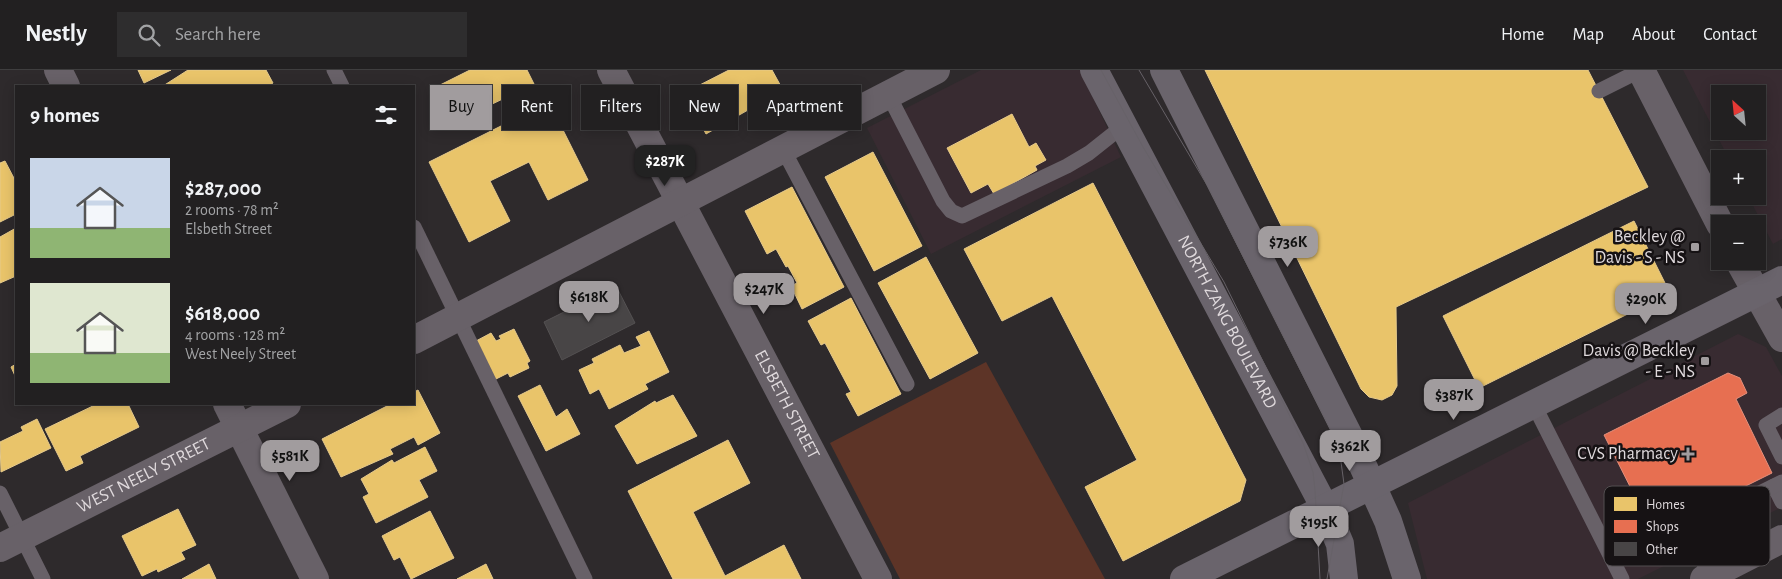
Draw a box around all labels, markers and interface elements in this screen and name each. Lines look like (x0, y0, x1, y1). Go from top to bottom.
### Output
search box (117, 12, 467, 57)
icon: search (135, 21, 163, 49)
text: Nestly (25, 22, 87, 46)
text: Search here (175, 25, 261, 44)
text: Home (1501, 26, 1544, 44)
text: Map (1572, 26, 1604, 44)
text: About (1632, 26, 1675, 44)
text: Contact (1703, 26, 1757, 44)
chip: Buy (430, 85, 492, 130)
chip: Rent (502, 85, 571, 130)
chip: Filters (581, 85, 660, 130)
chip: New (670, 85, 738, 130)
chip: Apartment (748, 85, 861, 130)
north arrow (1711, 85, 1766, 140)
map controls (1711, 85, 1766, 270)
icon: filters (372, 101, 400, 129)
text: 9 homes (30, 105, 100, 126)
pin: $287K (630, 144, 700, 187)
button: + (1711, 150, 1766, 205)
text: $287K (646, 153, 684, 169)
icon: home (70, 178, 130, 238)
text: $287,000 (185, 178, 261, 199)
text: 2 rooms · 78 m² (185, 202, 279, 218)
button: − (1711, 215, 1766, 270)
text: Elsbeth Street (185, 221, 272, 237)
pin: $736K (1253, 226, 1323, 268)
place label: Beckley @ Davis - S - NS (1594, 228, 1685, 267)
street label: NORTH ZANG BOULEVARD (1174, 233, 1280, 412)
text: $736K (1269, 234, 1307, 250)
marker: Beckley @ Davis - S - NS (1689, 241, 1701, 253)
pin: $247K (729, 272, 799, 315)
pin: $618K (554, 280, 624, 323)
text: $247K (744, 281, 784, 297)
pin: $290K (1611, 282, 1681, 325)
text: $618K (570, 289, 608, 305)
text: $290K (1626, 291, 1666, 307)
icon: home (70, 303, 130, 363)
text: $618,000 (185, 303, 260, 324)
text: 4 rooms · 128 m² (185, 327, 285, 343)
place label: Davis @ Beckley - E - NS (1583, 342, 1695, 381)
text: West Neely Street (185, 346, 296, 362)
street label: ELSBETH STREET (751, 347, 823, 462)
marker: Davis @ Beckley - E - NS (1699, 355, 1711, 367)
pin: $387K (1419, 378, 1489, 421)
text: $387K (1435, 387, 1473, 403)
pin: $362K (1315, 430, 1385, 472)
street label: WEST NEELY STREET (74, 435, 214, 517)
text: $362K (1331, 438, 1369, 454)
pin: $581K (255, 440, 325, 482)
place label: CVS Pharmacy (1577, 445, 1678, 463)
text: $581K (271, 448, 309, 464)
marker: CVS Pharmacy (1682, 448, 1694, 460)
legend (1604, 486, 1770, 566)
text: Homes (1646, 498, 1685, 512)
pin: $195K (1284, 506, 1354, 548)
text: $195K (1301, 514, 1337, 530)
text: Shops (1646, 520, 1679, 534)
text: Other (1646, 543, 1678, 557)

